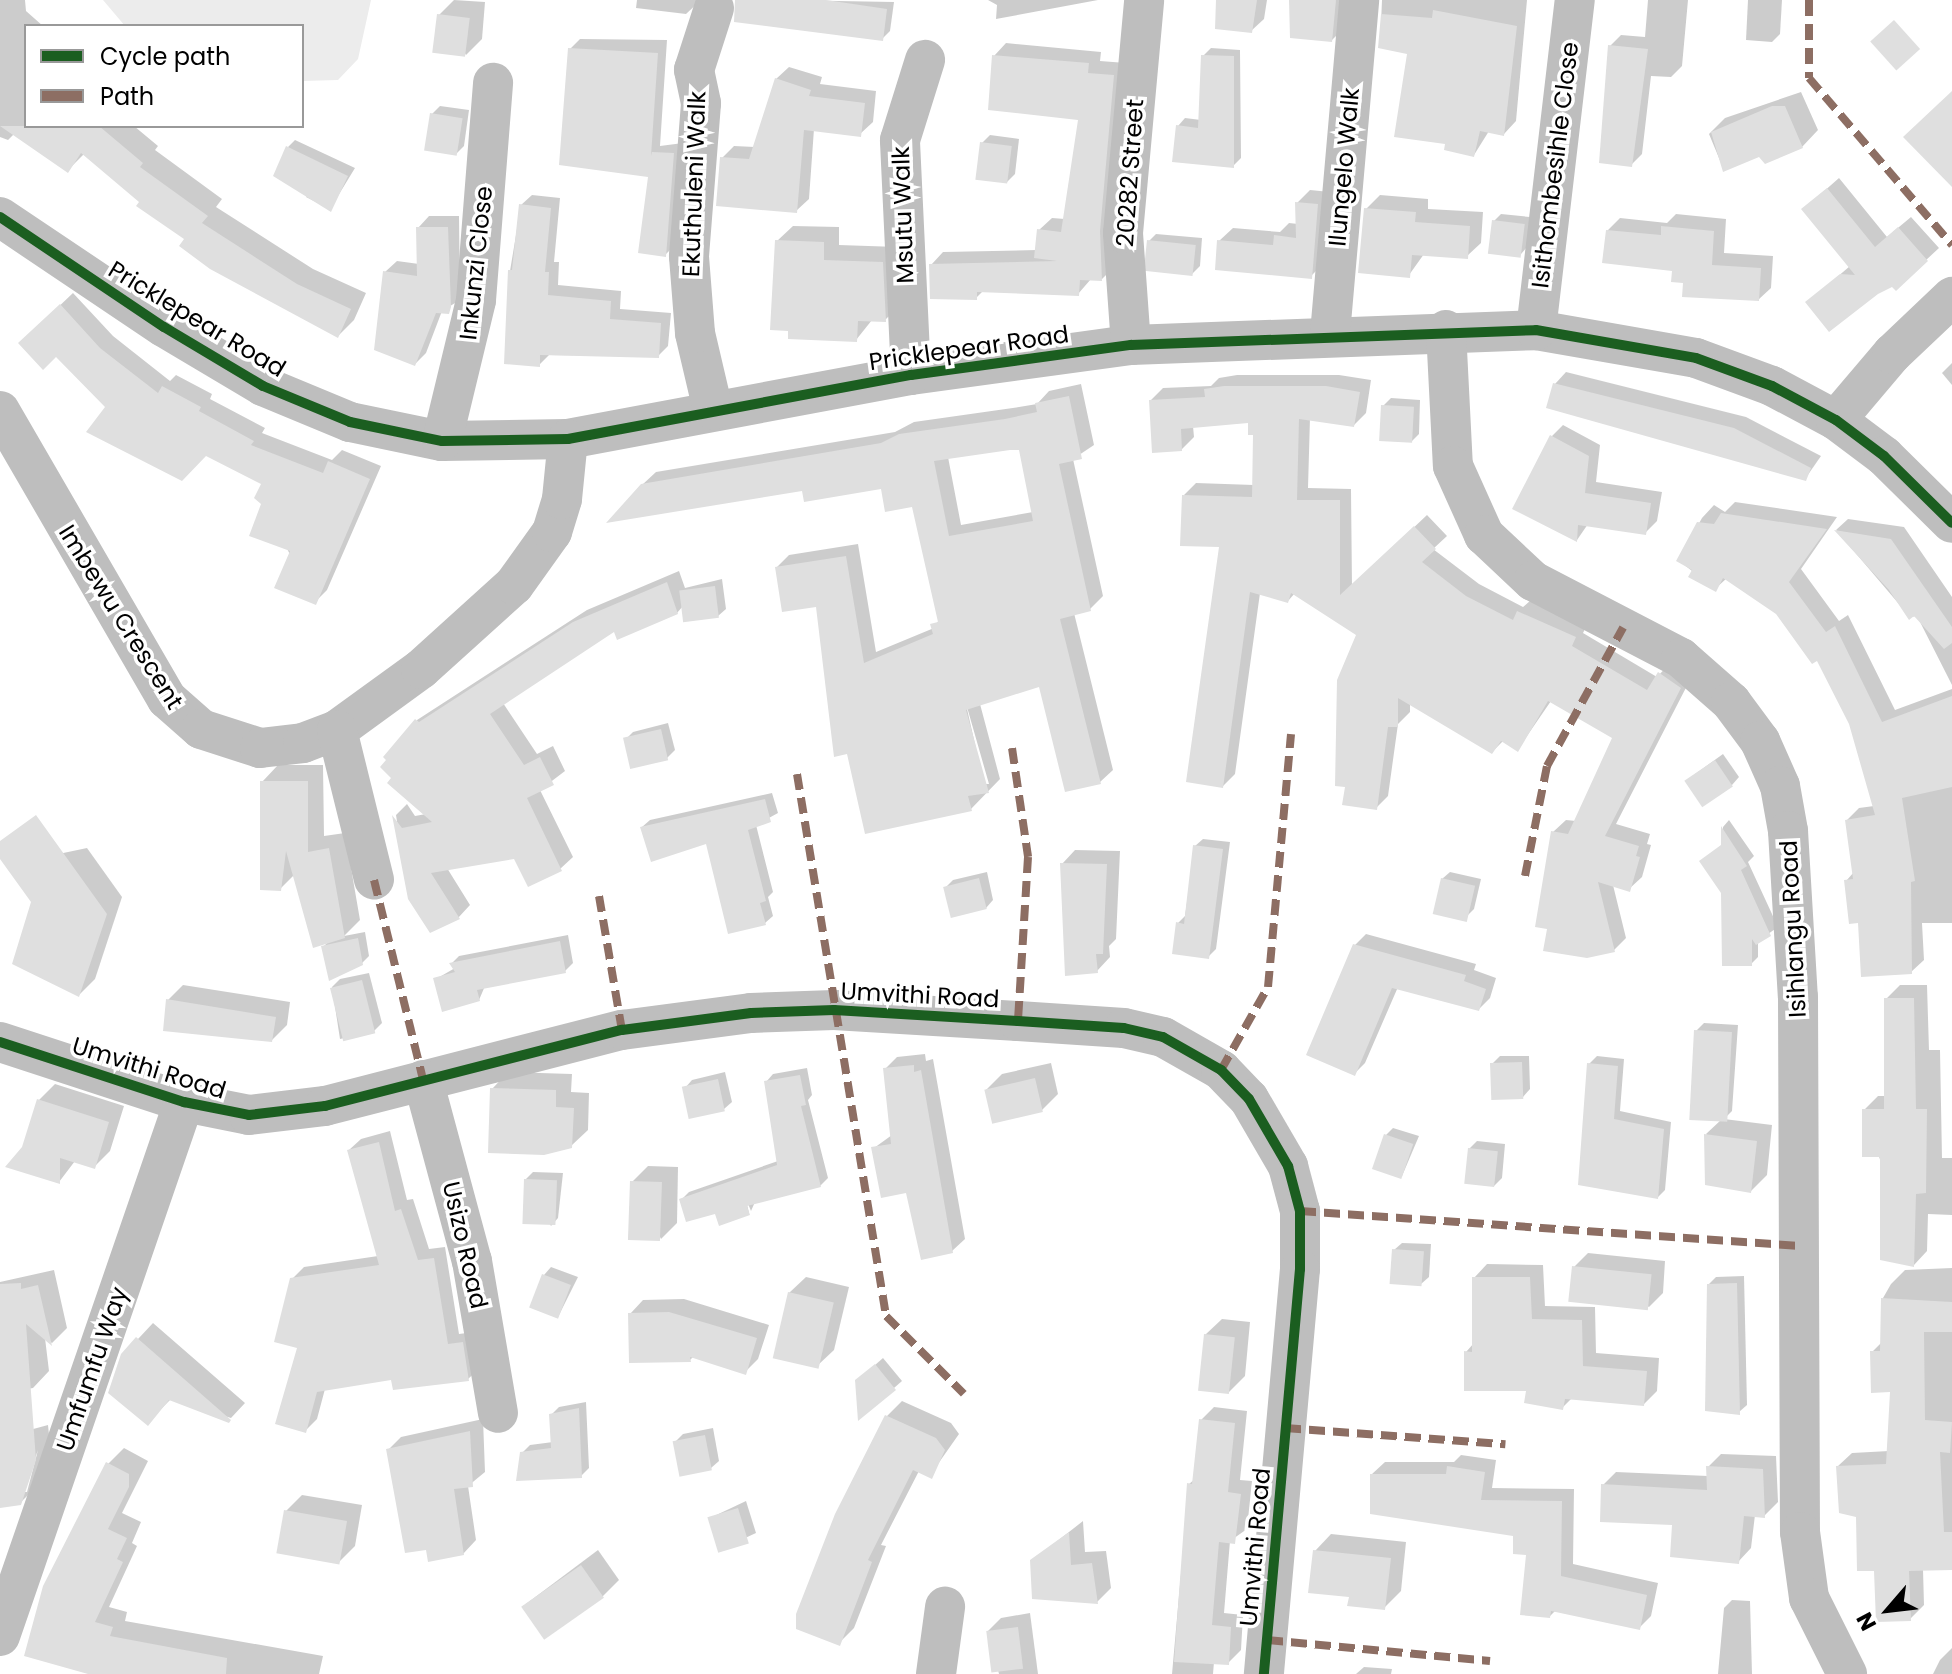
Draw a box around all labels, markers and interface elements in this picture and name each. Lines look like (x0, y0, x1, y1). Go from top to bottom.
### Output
legend (24, 24, 304, 128)
text: Cycle path (100, 40, 230, 73)
street label: Isithombesihle Close (1526, 40, 1584, 290)
text: Path (100, 80, 154, 113)
street label: Ilungelo Walk (1323, 86, 1365, 248)
street label: Ekuthuleni Walk (676, 91, 712, 277)
street label: 20282 Street (1110, 98, 1150, 248)
street label: Msutu Walk (886, 146, 920, 284)
street label: Inkunzi Close (454, 185, 498, 341)
street label: Pricklepear Road (103, 255, 291, 383)
street label: Pricklepear Road (867, 320, 1071, 376)
street label: Imbewu Crescent (53, 520, 189, 714)
street label: Isihlangu Road (1774, 840, 1812, 1018)
street label: Umvithi Road (840, 976, 1000, 1014)
street label: Umvithi Road (69, 1031, 229, 1105)
street label: Usizo Road (436, 1179, 494, 1311)
street label: Umfumfu Way (50, 1283, 134, 1455)
street label: Umvithi Road (1234, 1466, 1276, 1628)
north arrow (1848, 1570, 1928, 1650)
text: N (1849, 1607, 1884, 1636)

